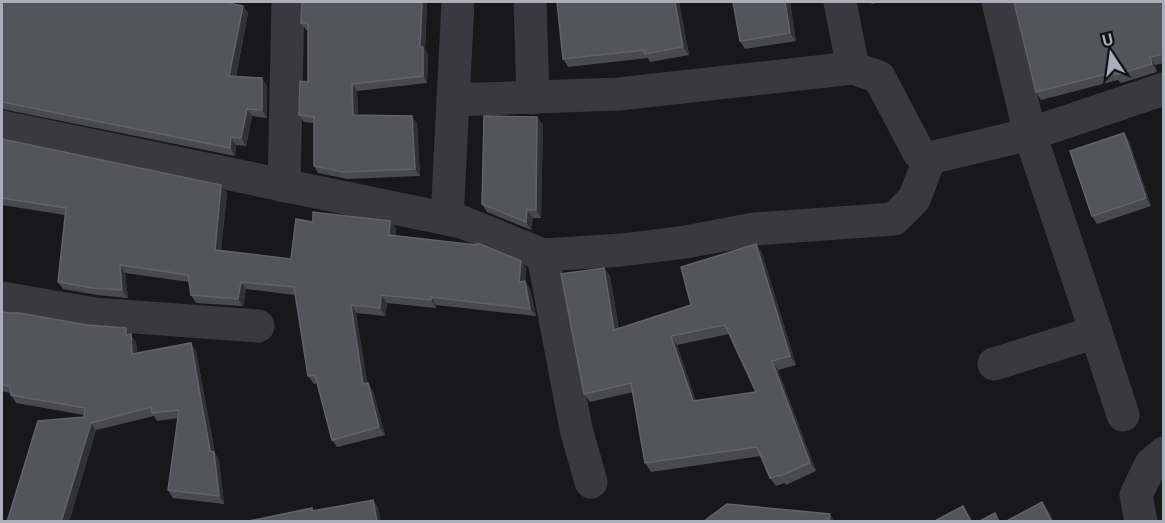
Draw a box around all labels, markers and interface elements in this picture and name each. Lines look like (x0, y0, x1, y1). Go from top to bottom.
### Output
north arrow (1081, 24, 1141, 84)
text: U (1100, 29, 1115, 50)

